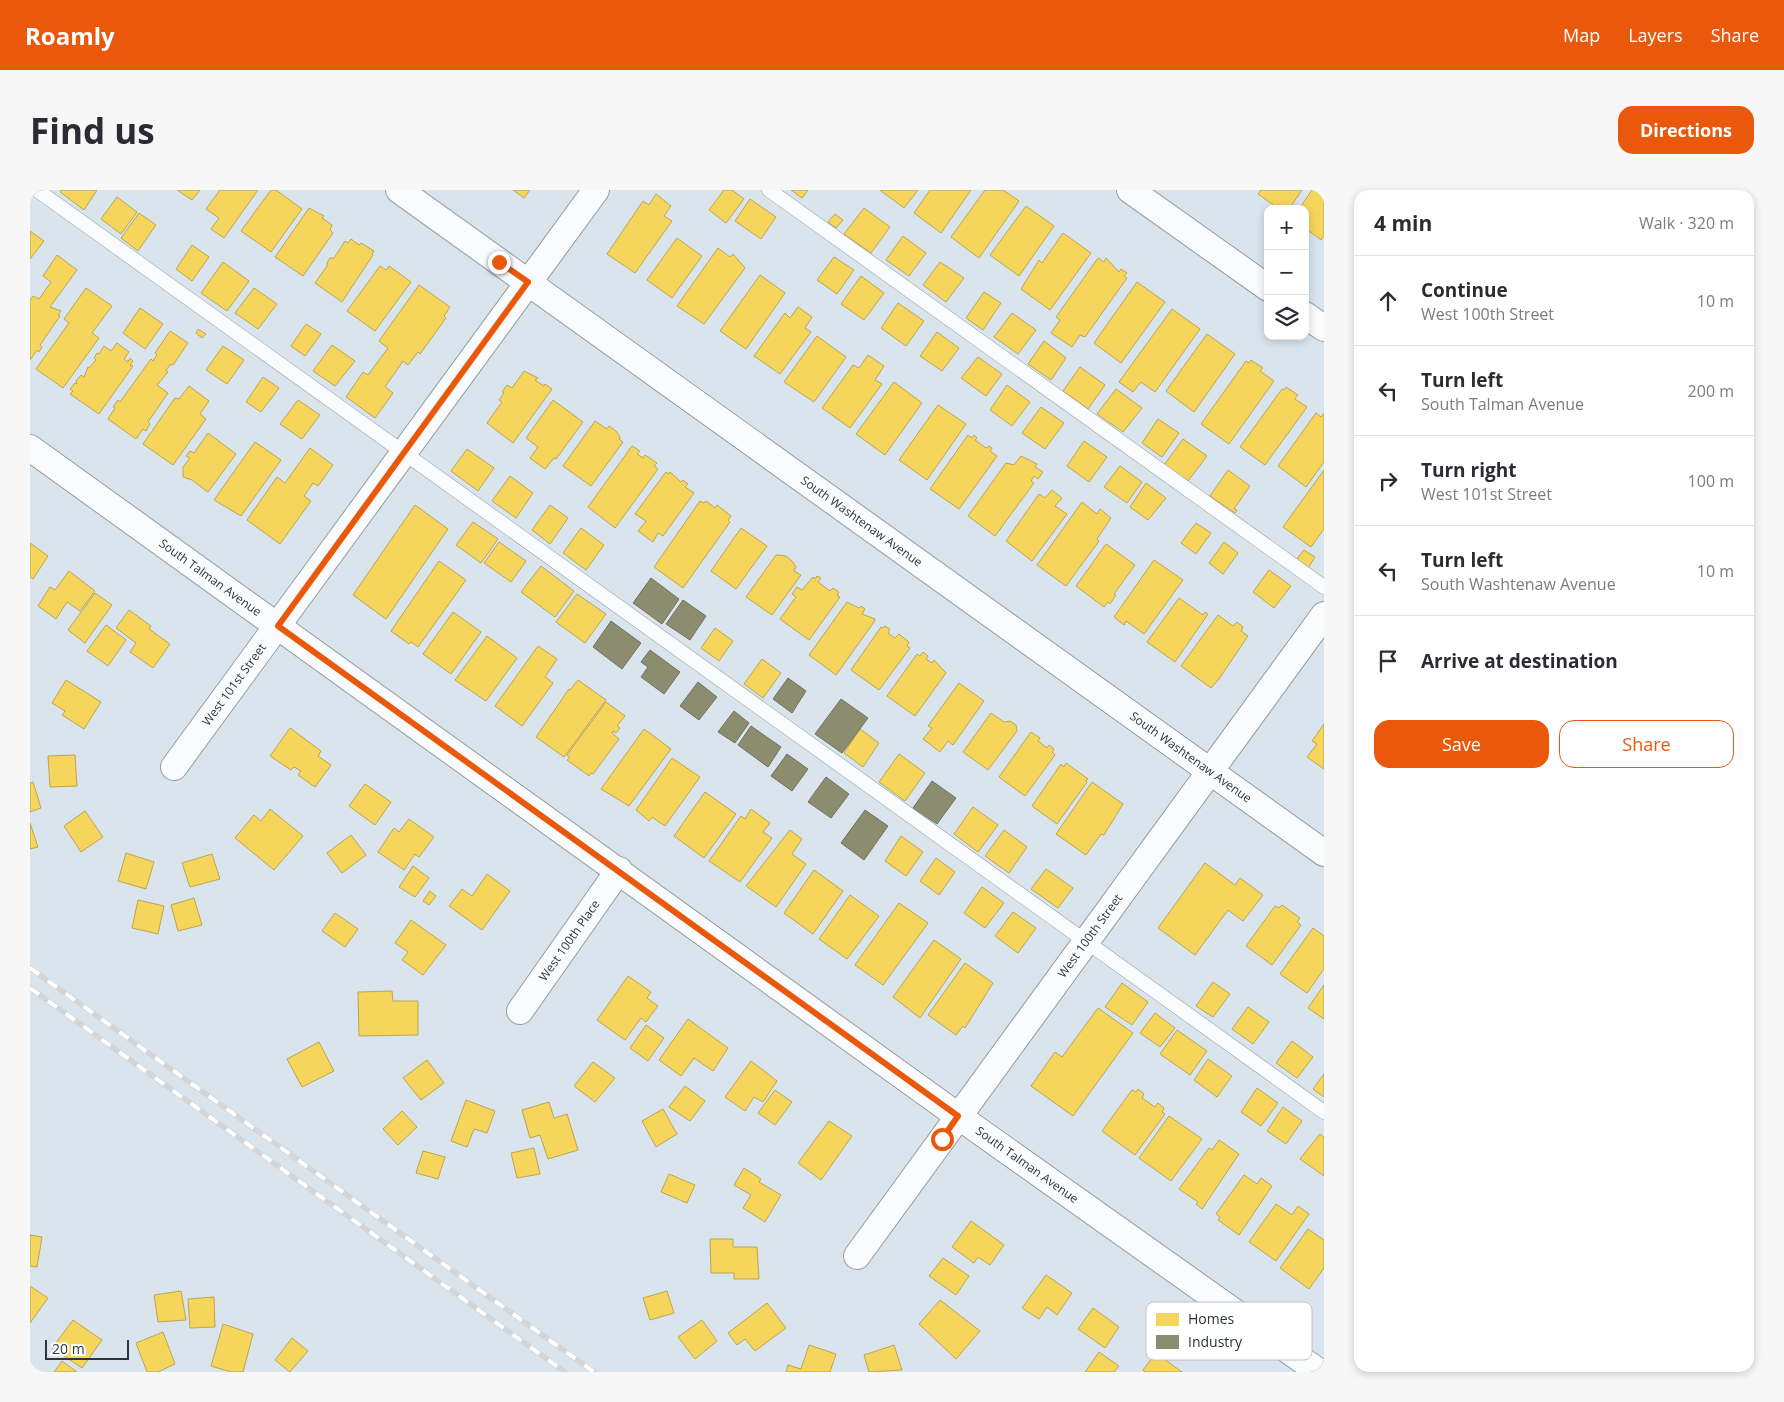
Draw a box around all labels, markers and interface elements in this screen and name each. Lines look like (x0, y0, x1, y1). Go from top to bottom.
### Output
text: Roamly (25, 19, 115, 52)
text: Map (1563, 23, 1600, 47)
text: Layers (1628, 23, 1683, 47)
text: Share (1711, 23, 1759, 47)
button: Directions (1618, 106, 1754, 154)
text: Find us (30, 107, 155, 154)
map controls (1264, 205, 1309, 340)
button: + (1264, 205, 1309, 250)
text: 4 min (1374, 209, 1432, 237)
text: Walk · 320 m (1639, 212, 1734, 234)
button: − (1264, 250, 1309, 295)
route end (488, 251, 511, 274)
text: Continue (1421, 277, 1508, 303)
icon: ahead (1374, 287, 1402, 315)
text: 10 m (1697, 290, 1734, 312)
button: layers (1264, 295, 1309, 340)
text: West 100th Street (1421, 303, 1554, 325)
text: Turn left (1421, 367, 1503, 393)
icon: left (1374, 377, 1402, 405)
text: 200 m (1688, 380, 1734, 402)
text: South Talman Avenue (1421, 393, 1584, 415)
text: Turn right (1421, 457, 1516, 483)
icon: right (1374, 467, 1402, 495)
text: 100 m (1688, 470, 1734, 492)
street label: South Washtenaw Avenue (797, 472, 926, 571)
text: West 101st Street (1421, 483, 1552, 505)
street label: South Talman Avenue (156, 535, 265, 620)
text: Turn left (1421, 547, 1503, 573)
icon: left (1374, 557, 1402, 585)
text: 10 m (1697, 560, 1734, 582)
text: South Washtenaw Avenue (1421, 573, 1616, 595)
street label: West 101st Street (198, 640, 270, 729)
icon: arrive (1374, 647, 1402, 675)
text: Arrive at destination (1421, 648, 1618, 674)
street label: South Washtenaw Avenue (1127, 708, 1255, 807)
button: Save (1374, 720, 1549, 768)
button: Share (1559, 720, 1734, 768)
street label: West 100th Street (1053, 890, 1126, 981)
street label: West 100th Place (535, 896, 604, 984)
street label: South Talman Avenue (972, 1122, 1082, 1207)
route start (931, 1128, 954, 1151)
legend (1146, 1302, 1312, 1360)
text: Homes (1188, 1309, 1235, 1328)
text: Industry (1188, 1332, 1243, 1351)
scale bar (45, 1337, 129, 1360)
text: 20 m (52, 1339, 85, 1358)

